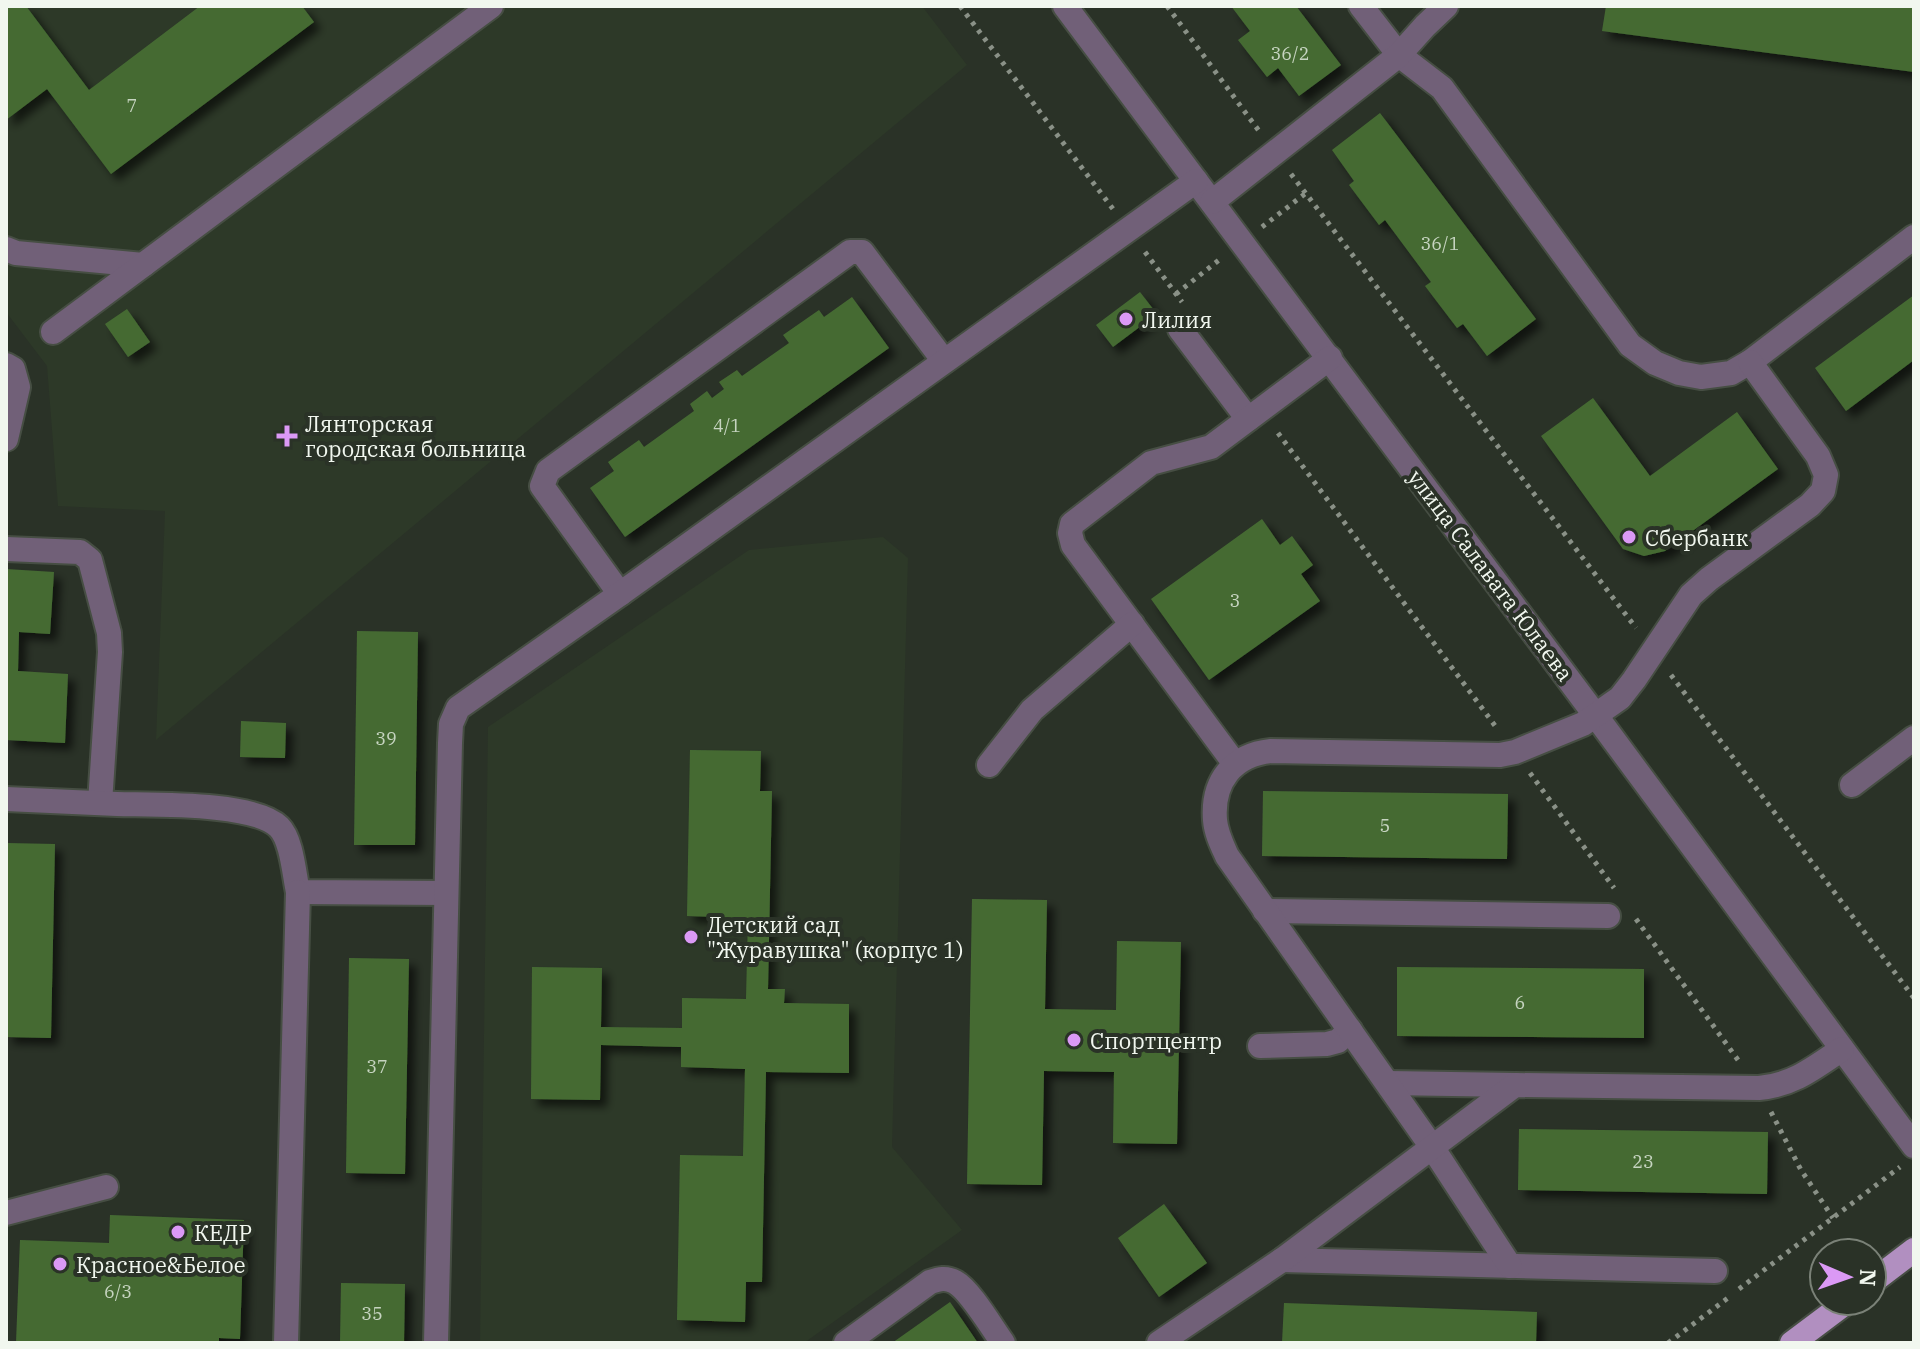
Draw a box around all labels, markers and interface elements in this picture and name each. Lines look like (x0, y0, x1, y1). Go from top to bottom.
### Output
house number: 36/2 (1271, 42, 1310, 65)
house number: 7 (127, 94, 137, 117)
house number: 36/1 (1421, 232, 1460, 255)
place label: Лилия (1142, 305, 1212, 334)
marker: Лилия (1117, 310, 1135, 328)
place label: Лянторская городская больница (305, 409, 526, 463)
house number: 4/1 (713, 414, 741, 437)
marker: Лянторская городская больница (276, 425, 298, 447)
street label: улица Салавата Юлаева (1402, 463, 1580, 687)
place label: Сбербанк (1645, 523, 1749, 552)
marker: Сбербанк (1620, 528, 1638, 546)
house number: 3 (1230, 589, 1240, 612)
house number: 39 (375, 727, 397, 750)
house number: 5 (1380, 814, 1390, 837)
place label: Детский сад "Журавушка" (корпус 1) (707, 910, 963, 964)
marker: Детский сад "Журавушка" (корпус 1) (682, 928, 700, 946)
house number: 6 (1515, 991, 1525, 1014)
place label: Спортцентр (1090, 1026, 1222, 1055)
marker: Спортцентр (1065, 1031, 1083, 1049)
house number: 37 (366, 1055, 388, 1078)
house number: 23 (1632, 1150, 1654, 1173)
place label: КЕДР (194, 1218, 252, 1247)
marker: КЕДР (169, 1223, 187, 1241)
north arrow (1808, 1237, 1888, 1317)
place label: Красное&Белое (76, 1250, 246, 1279)
marker: Красное&Белое (51, 1255, 69, 1273)
text: N (1854, 1269, 1883, 1287)
house number: 6/3 (104, 1280, 132, 1303)
house number: 35 (361, 1302, 383, 1325)

